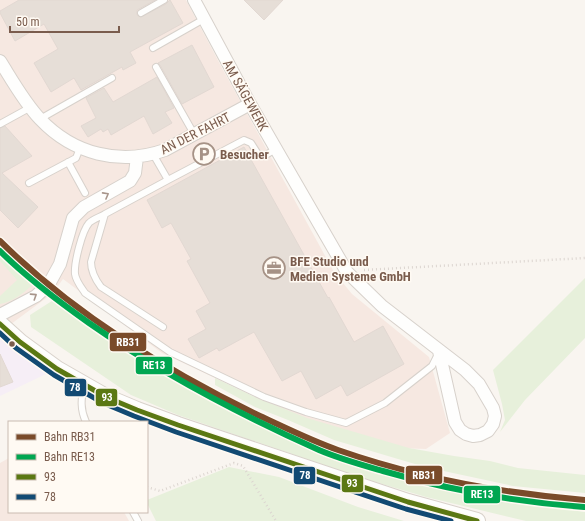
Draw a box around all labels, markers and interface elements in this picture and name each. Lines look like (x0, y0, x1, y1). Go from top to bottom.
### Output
scale bar (10, 8, 119, 34)
text: 50 m (16, 15, 40, 29)
street label: AM SÄGEWERK (220, 57, 272, 134)
street label: AN DER FAHRT (158, 109, 233, 157)
parking icon: Besucher (191, 141, 217, 167)
place label: Besucher (220, 147, 269, 162)
one-way arrow (101, 193, 109, 200)
place label: BFE Studio und Medien Systeme GmbH (290, 254, 411, 284)
office icon: BFE Studio und Medien Systeme GmbH (261, 255, 287, 281)
one-way arrow (30, 293, 37, 301)
line badge: RB31 (109, 332, 147, 352)
text: RB31 (116, 336, 140, 349)
unlabelled marker (7, 339, 17, 349)
line badge: RE13 (135, 356, 173, 375)
text: RE13 (143, 359, 166, 372)
line badge: 78 (64, 378, 87, 397)
text: 78 (69, 381, 81, 394)
line badge: 93 (95, 388, 118, 407)
text: 93 (101, 391, 113, 404)
legend (8, 421, 148, 513)
text: Bahn RB31 (44, 430, 95, 444)
text: Bahn RE13 (44, 450, 95, 464)
line badge: RB31 (405, 465, 443, 485)
line badge: 78 (293, 466, 316, 485)
text: 78 (299, 469, 311, 482)
text: RB31 (412, 469, 436, 482)
text: 93 (44, 470, 56, 484)
line badge: 93 (341, 474, 364, 493)
text: 93 (346, 477, 358, 490)
line badge: RE13 (463, 485, 501, 504)
text: RE13 (471, 488, 494, 501)
text: 78 (44, 490, 56, 504)

